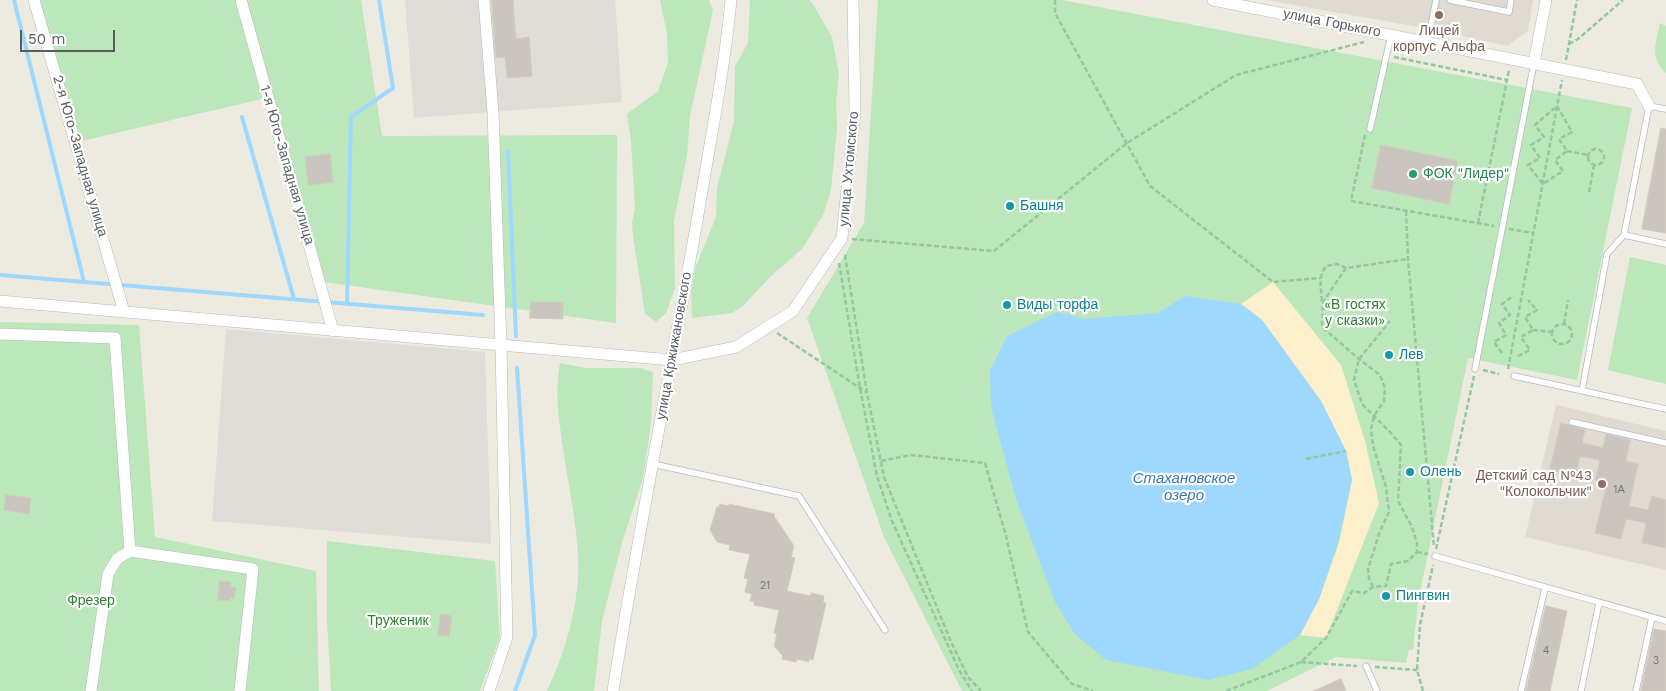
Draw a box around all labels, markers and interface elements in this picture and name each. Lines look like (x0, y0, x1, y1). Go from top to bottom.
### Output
street label: улица Горького (1282, 5, 1382, 41)
marker: Лицей корпус Альфа (1433, 9, 1445, 21)
scale bar (22, 20, 118, 52)
place label: Лицей корпус Альфа (1393, 23, 1485, 56)
text: 50 m (28, 30, 65, 48)
street label: 2-я Юго-Западная улица (49, 73, 111, 239)
street label: 1-я Юго-Западная улица (256, 83, 318, 247)
street label: улица Ухтомского (836, 111, 862, 227)
place label: ФОК "Лидер" (1423, 166, 1509, 182)
marker: ФОК "Лидер" (1407, 168, 1419, 180)
place label: Башня (1020, 198, 1064, 214)
marker: Башня (1004, 200, 1016, 212)
street label: улица Кржижановского (653, 271, 695, 421)
place label: Виды торфа (1017, 297, 1098, 313)
park label: «В гостях у сказки» (1324, 297, 1386, 330)
marker: Виды торфа (1001, 299, 1013, 311)
place label: Лев (1399, 347, 1423, 363)
marker: Лев (1383, 349, 1395, 361)
place label: Олень (1420, 464, 1462, 480)
marker: Олень (1404, 466, 1416, 478)
place label: Детский сад №43 "Колокольчик" (1476, 468, 1592, 501)
water label: Стахановское озеро (1133, 470, 1235, 505)
marker: Детский сад №43 "Колокольчик" (1596, 478, 1608, 490)
house number: 1А (1613, 483, 1625, 497)
house number: 21 (760, 579, 770, 593)
place label: Пингвин (1396, 588, 1450, 604)
marker: Пингвин (1380, 590, 1392, 602)
park label: Фрезер (67, 593, 115, 609)
park label: Труженик (367, 613, 429, 629)
house number: 4 (1543, 644, 1549, 658)
house number: 3 (1653, 654, 1659, 668)

